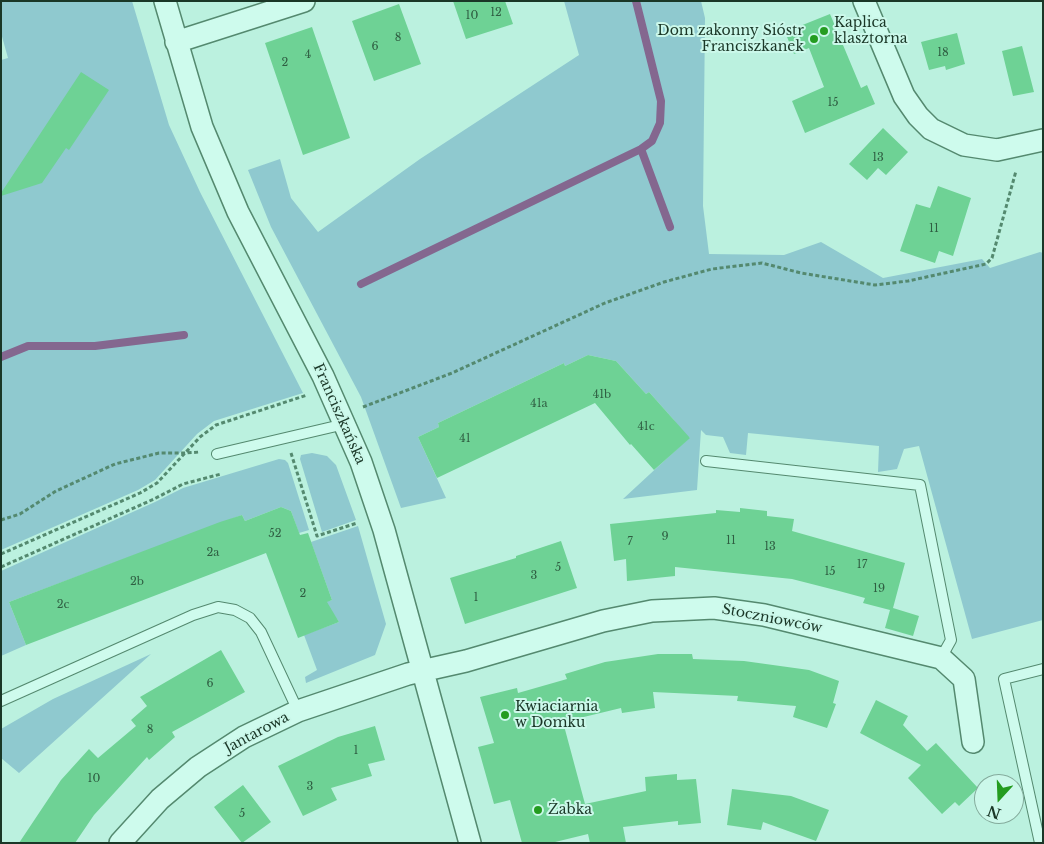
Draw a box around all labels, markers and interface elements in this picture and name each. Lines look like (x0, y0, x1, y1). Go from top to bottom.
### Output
house number: 12 (490, 6, 502, 20)
house number: 10 (466, 9, 478, 23)
place label: Kaplica klasztorna (834, 15, 908, 48)
place label: Dom zakonny Sióstr Franciszkanek (657, 23, 804, 56)
marker: Kaplica klasztorna (818, 25, 830, 37)
house number: 8 (395, 31, 401, 45)
marker: Dom zakonny Sióstr Franciszkanek (808, 33, 820, 45)
house number: 6 (371, 40, 379, 54)
house number: 18 (937, 46, 949, 60)
house number: 4 (305, 48, 311, 62)
house number: 2 (282, 56, 288, 70)
house number: 15 (827, 96, 839, 110)
house number: 13 (872, 151, 884, 165)
house number: 11 (929, 222, 939, 236)
street label: Franciszkańska (309, 361, 369, 467)
house number: 41b (593, 388, 611, 402)
house number: 41a (530, 397, 548, 411)
house number: 41c (637, 420, 655, 434)
house number: 41 (459, 432, 471, 446)
house number: 52 (268, 527, 282, 541)
house number: 9 (661, 530, 669, 544)
house number: 11 (726, 534, 736, 548)
house number: 7 (627, 535, 633, 549)
house number: 13 (764, 540, 776, 554)
house number: 2a (207, 546, 219, 560)
house number: 17 (857, 558, 867, 572)
house number: 5 (555, 561, 561, 575)
house number: 15 (824, 565, 836, 579)
house number: 3 (531, 569, 537, 583)
house number: 2b (130, 575, 144, 589)
house number: 19 (873, 582, 885, 596)
house number: 2 (300, 587, 306, 601)
house number: 1 (474, 591, 478, 605)
house number: 2c (57, 598, 69, 612)
street label: Stoczniowców (720, 601, 824, 637)
house number: 6 (206, 677, 214, 691)
place label: Kwiaciarnia w Domku (515, 699, 598, 732)
street label: Jantarowa (222, 709, 292, 757)
marker: Kwiaciarnia w Domku (499, 709, 511, 721)
house number: 8 (147, 723, 153, 737)
house number: 1 (354, 744, 358, 758)
house number: 10 (88, 772, 100, 786)
north arrow (974, 774, 1024, 824)
house number: 3 (307, 780, 313, 794)
text: N (985, 801, 1003, 823)
place label: Żabka (548, 802, 592, 818)
marker: Żabka (532, 804, 544, 816)
house number: 5 (239, 807, 245, 821)

